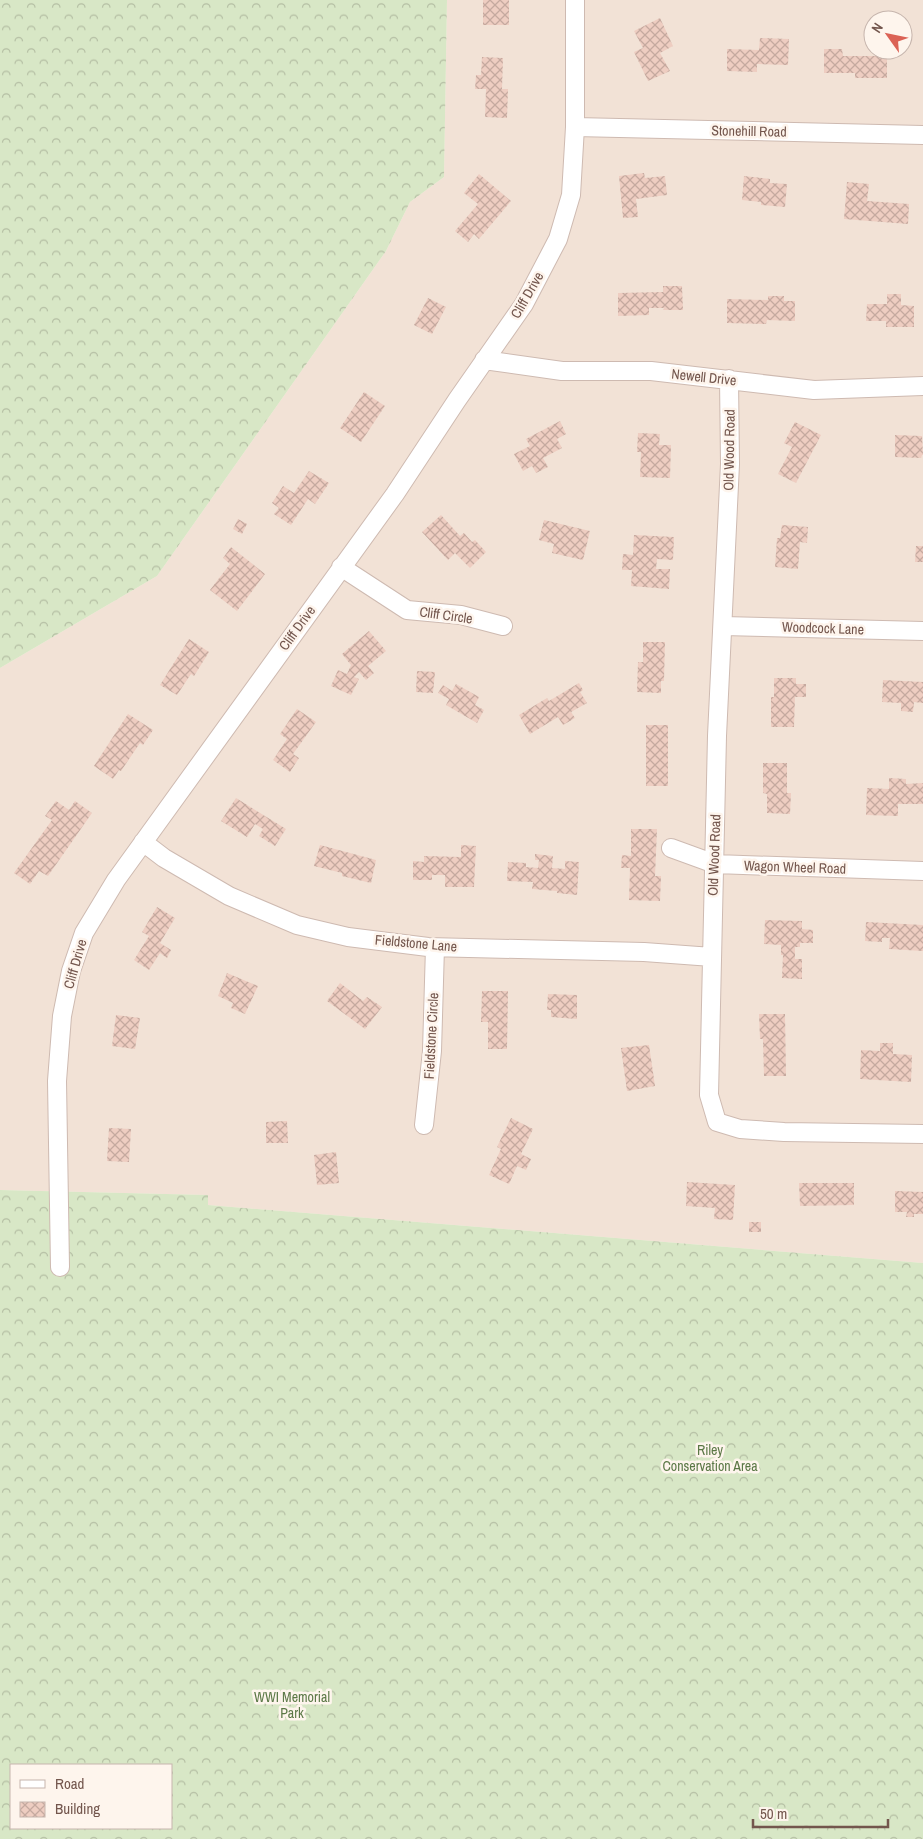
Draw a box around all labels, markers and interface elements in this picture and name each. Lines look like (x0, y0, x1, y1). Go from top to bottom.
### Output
north arrow (863, 10, 913, 60)
text: N (867, 20, 887, 36)
street label: Stonehill Road (711, 121, 787, 141)
street label: Cliff Drive (506, 268, 548, 322)
street label: Newell Drive (671, 365, 737, 389)
street label: Old Wood Road (719, 409, 739, 491)
street label: Cliff Drive (275, 602, 319, 654)
street label: Cliff Circle (418, 602, 474, 628)
street label: Woodcock Lane (782, 618, 864, 638)
street label: Old Wood Road (704, 814, 724, 896)
street label: Wagon Wheel Road (744, 856, 846, 878)
street label: Fieldstone Lane (374, 930, 458, 956)
street label: Cliff Drive (59, 937, 91, 991)
street label: Fieldstone Circle (420, 992, 442, 1080)
park label: Riley Conservation Area (662, 1441, 758, 1475)
park label: WWI Memorial Park (254, 1688, 330, 1722)
legend (10, 1764, 172, 1829)
text: Road (55, 1773, 84, 1794)
scale bar (753, 1796, 888, 1828)
text: Building (55, 1798, 100, 1819)
text: 50 m (760, 1803, 787, 1824)

